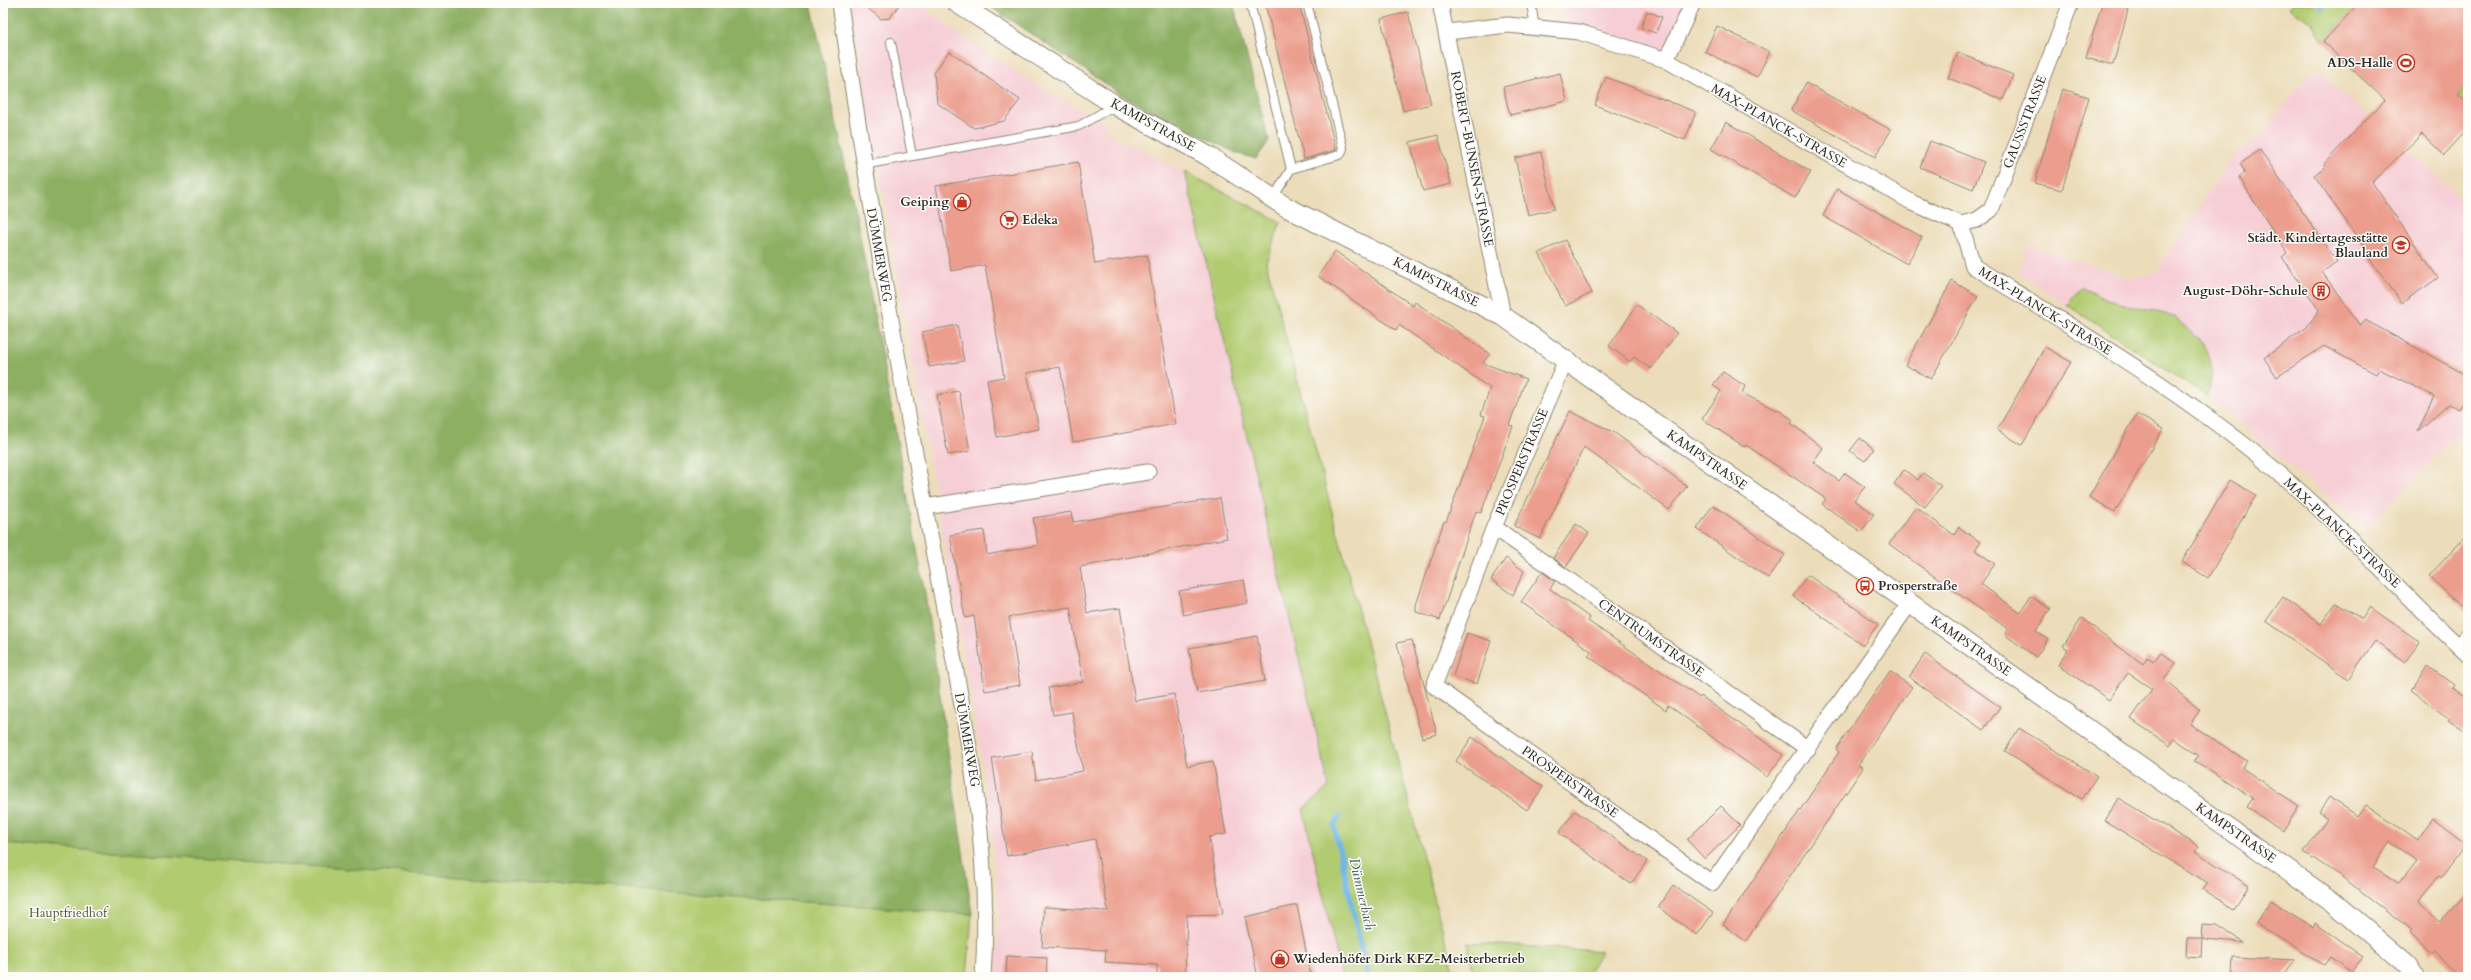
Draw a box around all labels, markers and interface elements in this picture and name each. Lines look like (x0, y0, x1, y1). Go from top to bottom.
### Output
sports icon: ADS-Halle (2396, 53, 2416, 73)
place label: ADS-Halle (2327, 54, 2393, 72)
street label: ROBERT-BUNSEN-STRASSE (1446, 70, 1498, 248)
street label: GAUSSSTRASSE (1999, 73, 2051, 171)
street label: MAX-PLANCK-STRASSE (1708, 80, 1850, 172)
street label: KAMPSTRASSE (1107, 94, 1199, 156)
shop icon: Geiping (952, 192, 972, 212)
place label: Geiping (900, 193, 949, 211)
street label: DÜMMERWEG (862, 206, 896, 304)
supermarket icon: Edeka (999, 210, 1019, 230)
place label: Edeka (1022, 211, 1059, 229)
place label: Städt. Kindertagesstätte Blauland (2248, 229, 2389, 262)
school or university icon: Städt. Kindertagesstätte Blauland (2391, 235, 2411, 255)
street label: KAMPSTRASSE (1390, 253, 1482, 311)
street label: MAX-PLANCK-STRASSE (1975, 263, 2115, 359)
building icon: August-Döhr-Schule (2311, 281, 2331, 301)
place label: August-Döhr-Schule (2183, 282, 2308, 300)
street label: PROSPERSTRASSE (1491, 406, 1553, 518)
street label: KAMPSTRASSE (1663, 426, 1751, 494)
street label: MAX-PLANCK-STRASSE (2279, 474, 2405, 592)
bus stop icon: Prosperstraße (1855, 576, 1875, 596)
place label: Prosperstraße (1878, 577, 1958, 595)
street label: CENTRUMSTRASSE (1594, 595, 1708, 681)
street label: KAMPSTRASSE (1927, 612, 2015, 680)
street label: DÜMMERWEG (950, 691, 984, 789)
street label: PROSPERSTRASSE (1518, 742, 1622, 822)
street label: KAMPSTRASSE (2192, 799, 2280, 867)
water label: Dümmerbach (1345, 856, 1380, 932)
park label: Hauptfriedhof (29, 904, 109, 922)
shop icon: Wiedenhöfer Dirk KFZ-Meisterbetrieb (1270, 949, 1290, 969)
place label: Wiedenhöfer Dirk KFZ-Meisterbetrieb (1292, 950, 1525, 968)

